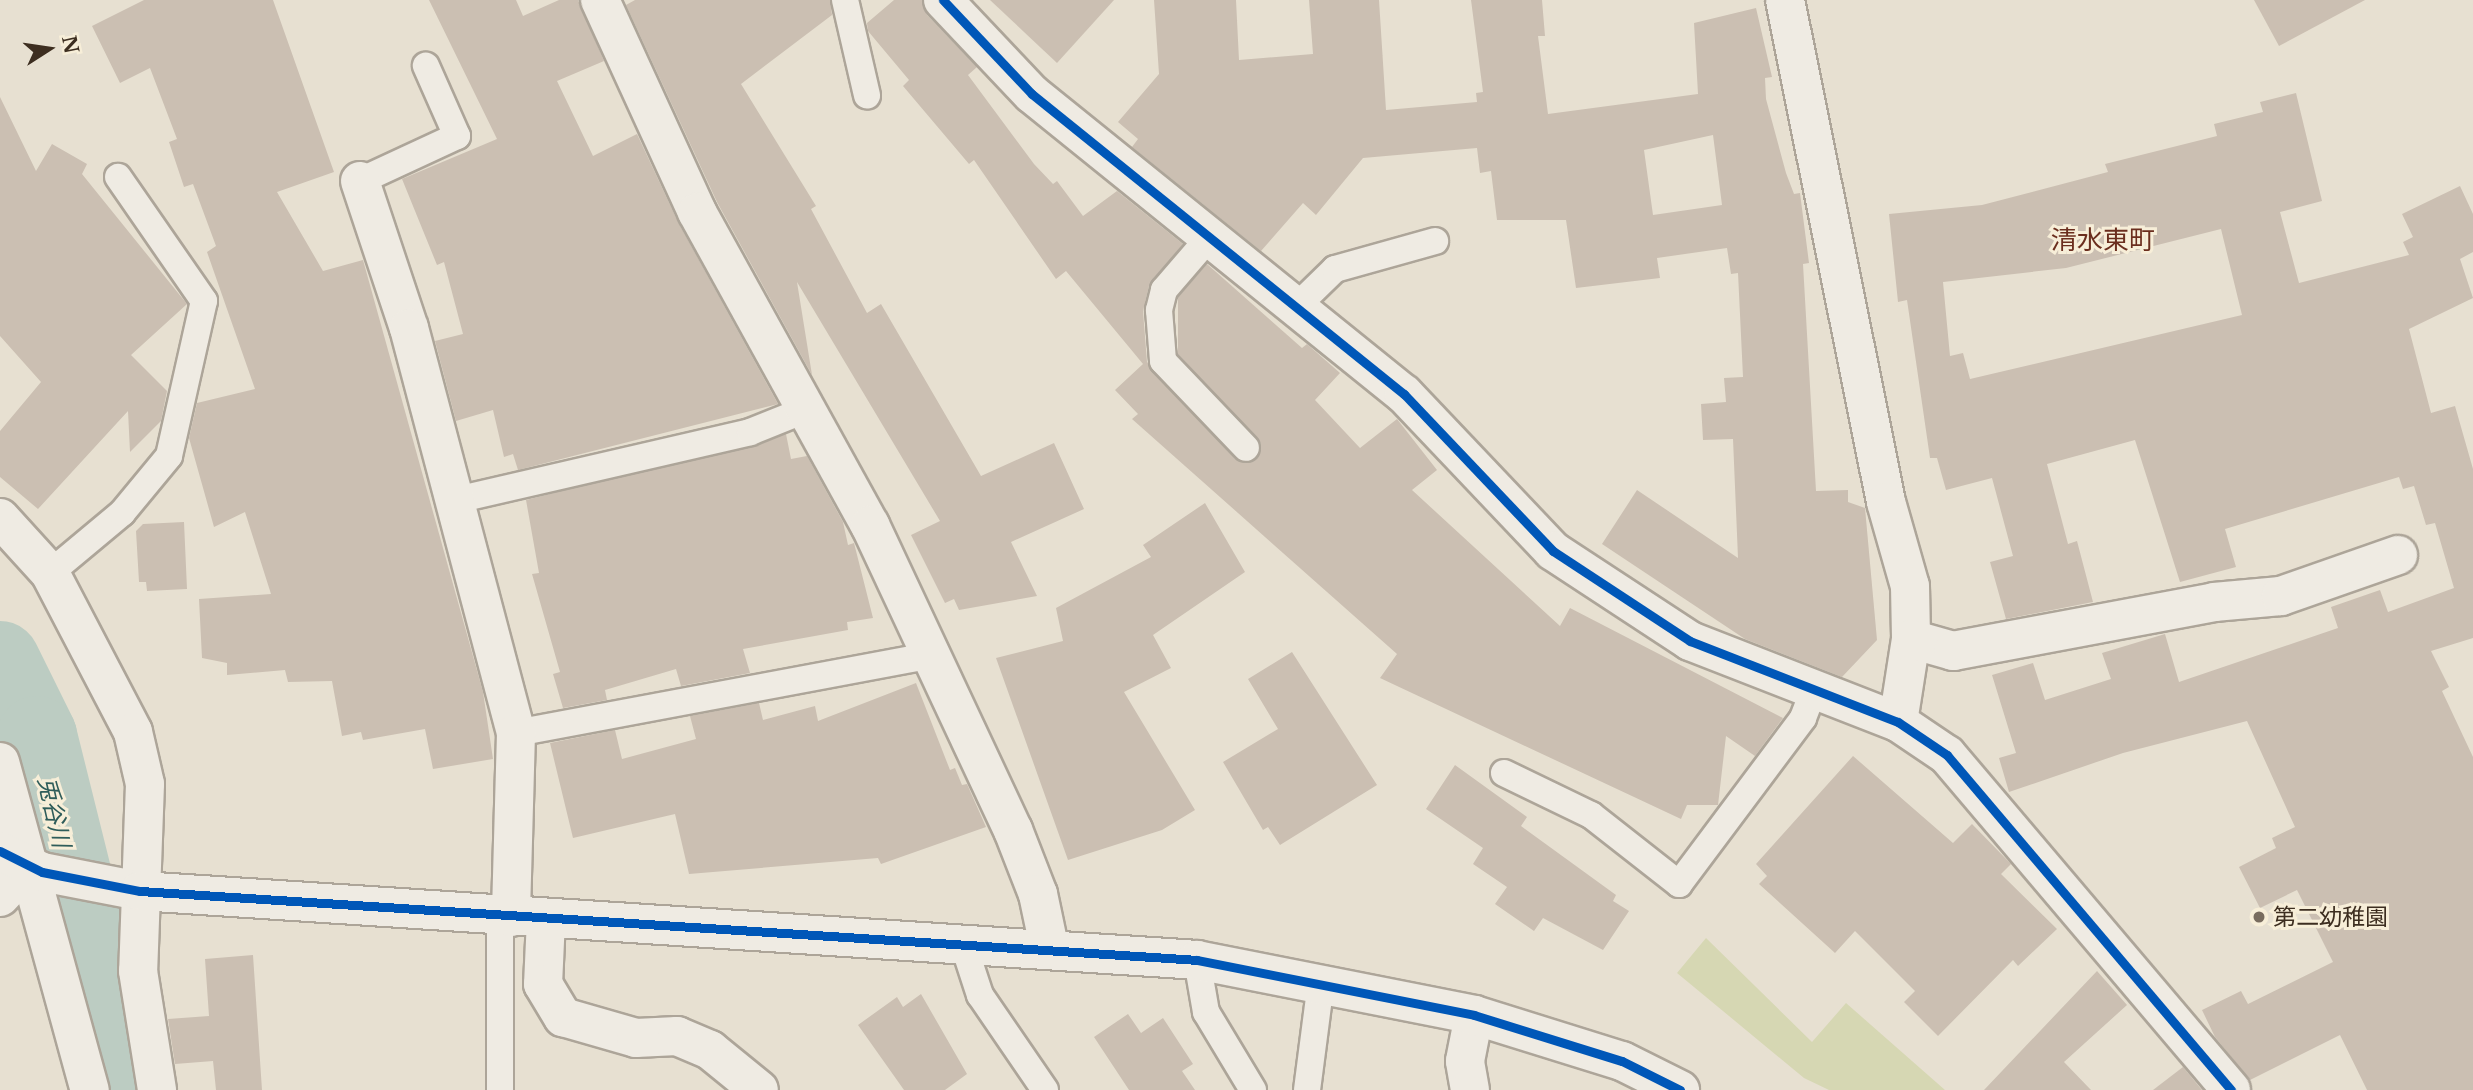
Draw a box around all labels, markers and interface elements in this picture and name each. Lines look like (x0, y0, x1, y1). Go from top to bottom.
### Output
north arrow (14, 14, 84, 84)
text: N (57, 33, 83, 56)
district label: 清水東町 (2051, 225, 2155, 257)
water label: 兎谷川 (32, 774, 76, 850)
place label: 第二幼稚園 (2273, 903, 2388, 931)
marker: 第二幼稚園 (2251, 909, 2267, 925)

